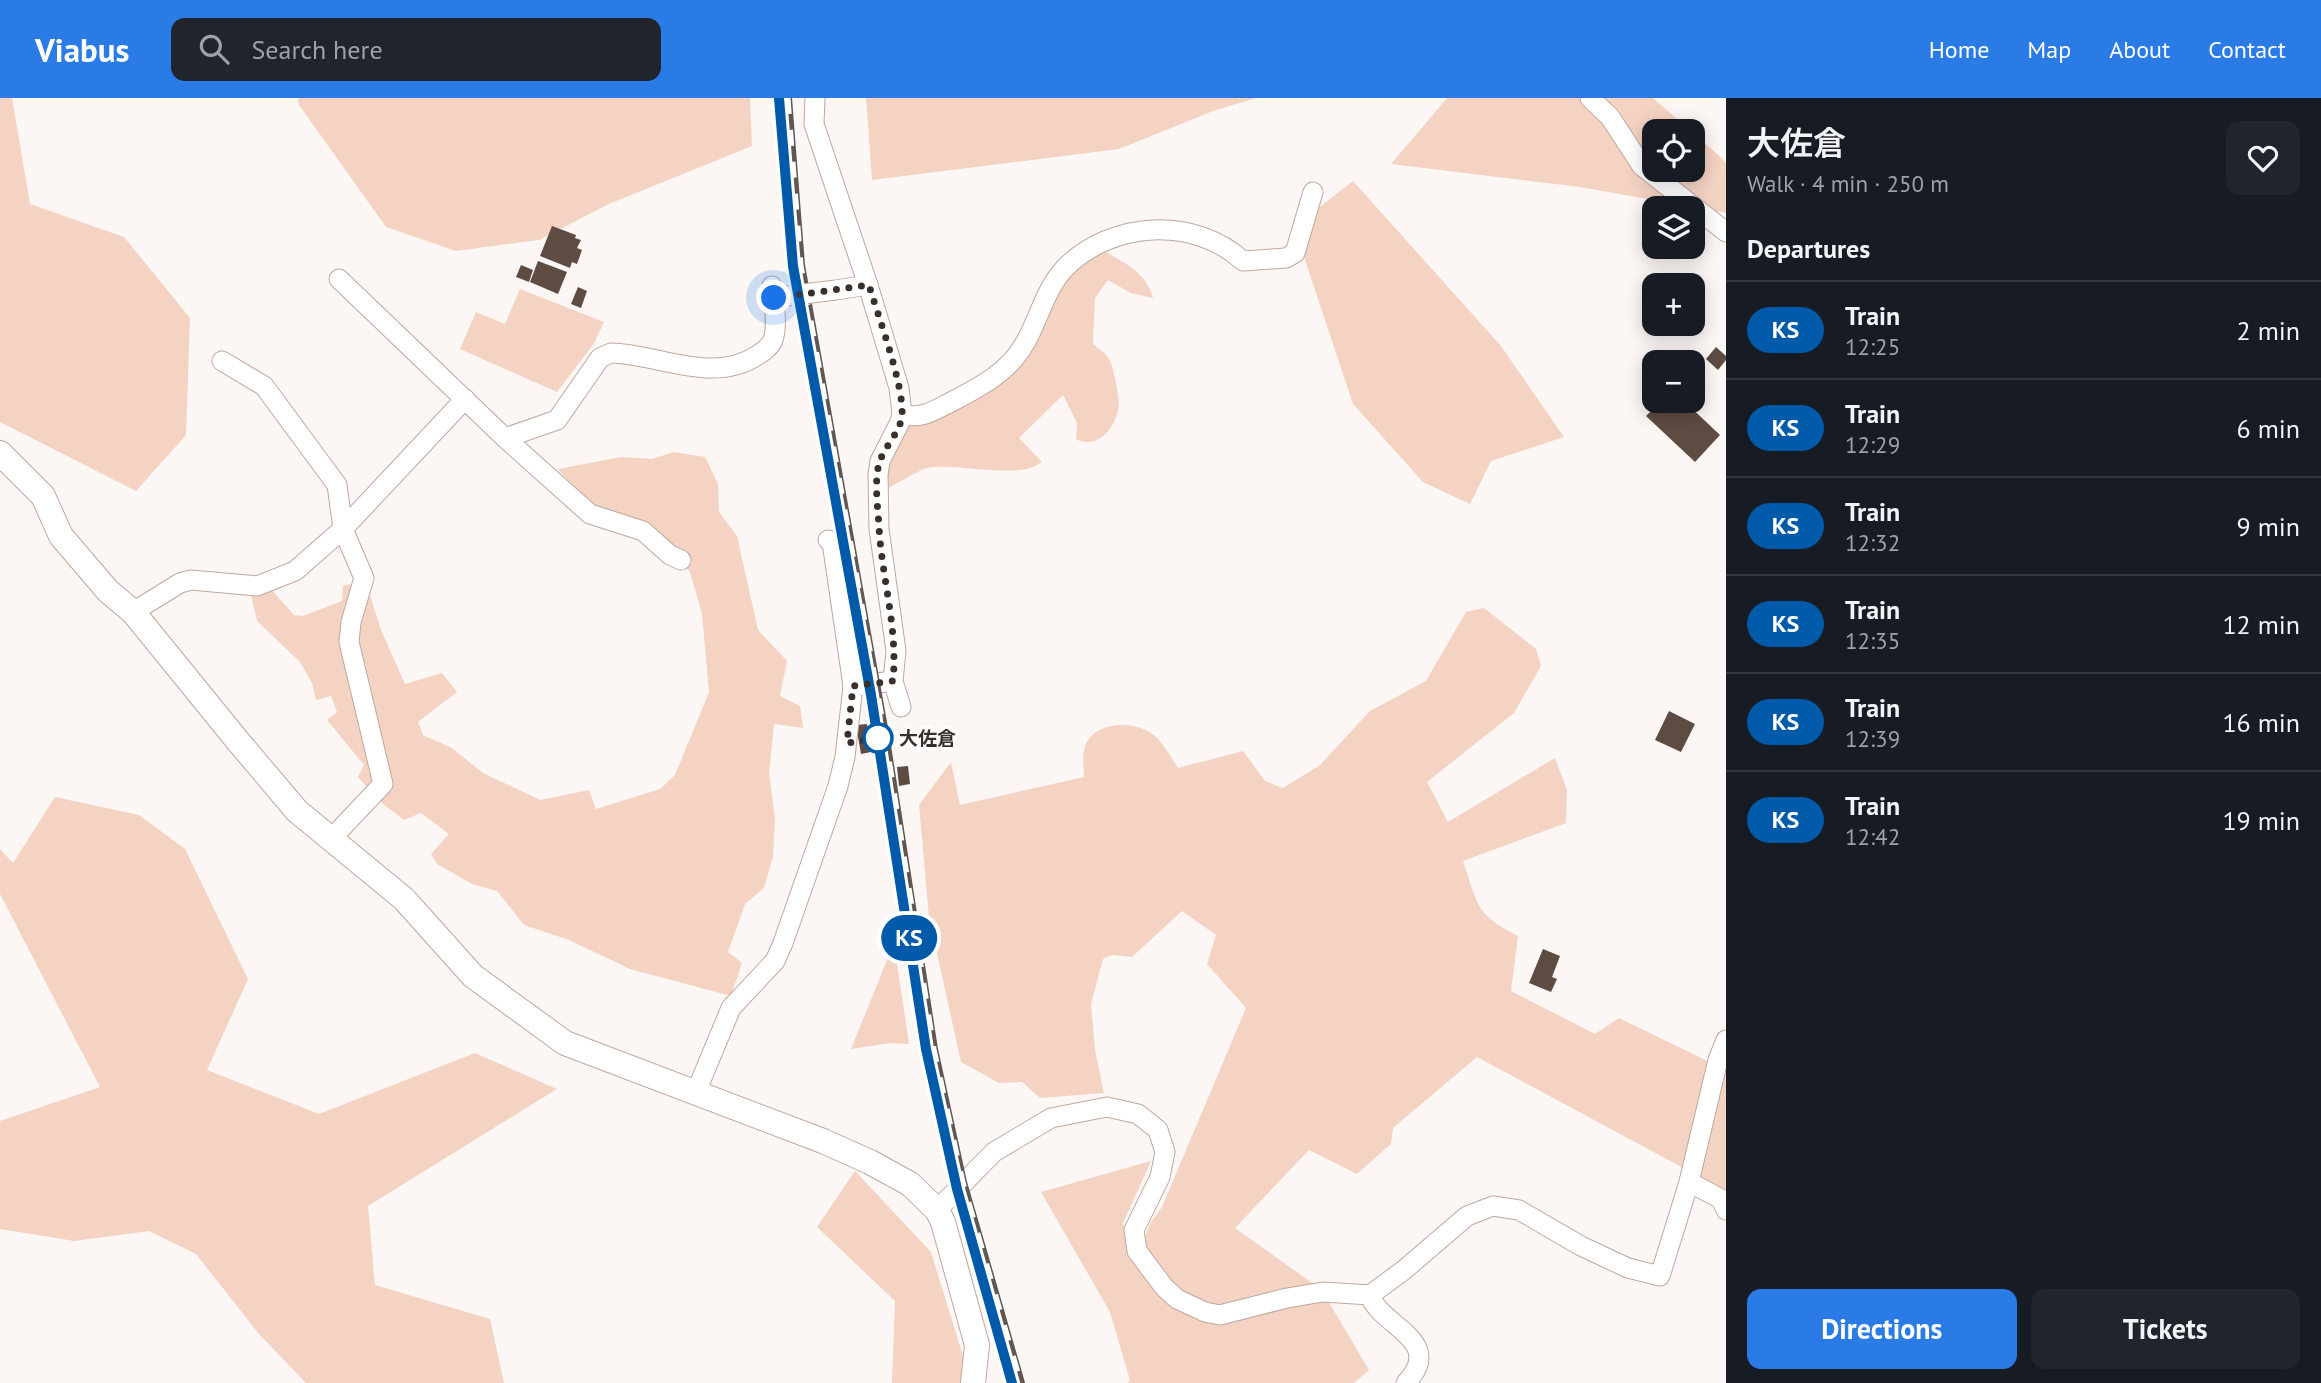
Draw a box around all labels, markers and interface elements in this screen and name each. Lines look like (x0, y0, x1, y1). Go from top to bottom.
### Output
search box (171, 18, 661, 81)
text: Viabus (35, 28, 129, 71)
icon: search (195, 30, 233, 68)
text: Search here (251, 33, 383, 66)
text: Home (1929, 34, 1989, 65)
text: Map (2027, 34, 2071, 65)
text: About (2109, 34, 2170, 65)
text: Contact (2208, 34, 2286, 65)
map controls (1642, 119, 1705, 413)
button: locate (1642, 119, 1705, 182)
text: 大佐倉 (1747, 121, 1846, 164)
button: heart (2226, 121, 2300, 195)
text: Walk · 4 min · 250 m (1747, 169, 1949, 198)
button: layers (1642, 196, 1705, 259)
text: Departures (1747, 232, 1870, 265)
button: + (1642, 273, 1705, 336)
your location (756, 280, 791, 315)
text: Train (1845, 299, 1900, 332)
text: KS (1772, 314, 1799, 345)
text: 2 min (2237, 314, 2300, 347)
text: 12:25 (1845, 332, 1900, 361)
button: − (1642, 350, 1705, 413)
text: Train (1845, 397, 1900, 430)
text: KS (1772, 412, 1799, 443)
text: 6 min (2237, 412, 2300, 445)
text: 12:29 (1845, 430, 1900, 459)
text: Train (1845, 495, 1900, 528)
text: KS (1772, 510, 1799, 541)
text: 9 min (2237, 510, 2300, 543)
text: 12:32 (1845, 528, 1900, 557)
text: Train (1845, 593, 1900, 626)
text: KS (1772, 608, 1799, 639)
text: 12 min (2222, 608, 2300, 641)
text: 12:35 (1845, 626, 1900, 655)
text: Train (1845, 691, 1900, 724)
text: KS (1772, 706, 1799, 737)
text: 16 min (2222, 706, 2300, 739)
marker: 大佐倉 (863, 723, 893, 753)
text: 12:39 (1845, 724, 1900, 753)
place label: 大佐倉 (899, 726, 956, 750)
text: Train (1845, 789, 1900, 822)
text: KS (1772, 804, 1799, 835)
text: 19 min (2222, 804, 2300, 837)
text: 12:42 (1845, 822, 1900, 851)
line badge: KS (878, 915, 940, 961)
text: KS (895, 922, 923, 953)
button: Directions (1747, 1289, 2017, 1369)
button: Tickets (2031, 1289, 2300, 1369)

